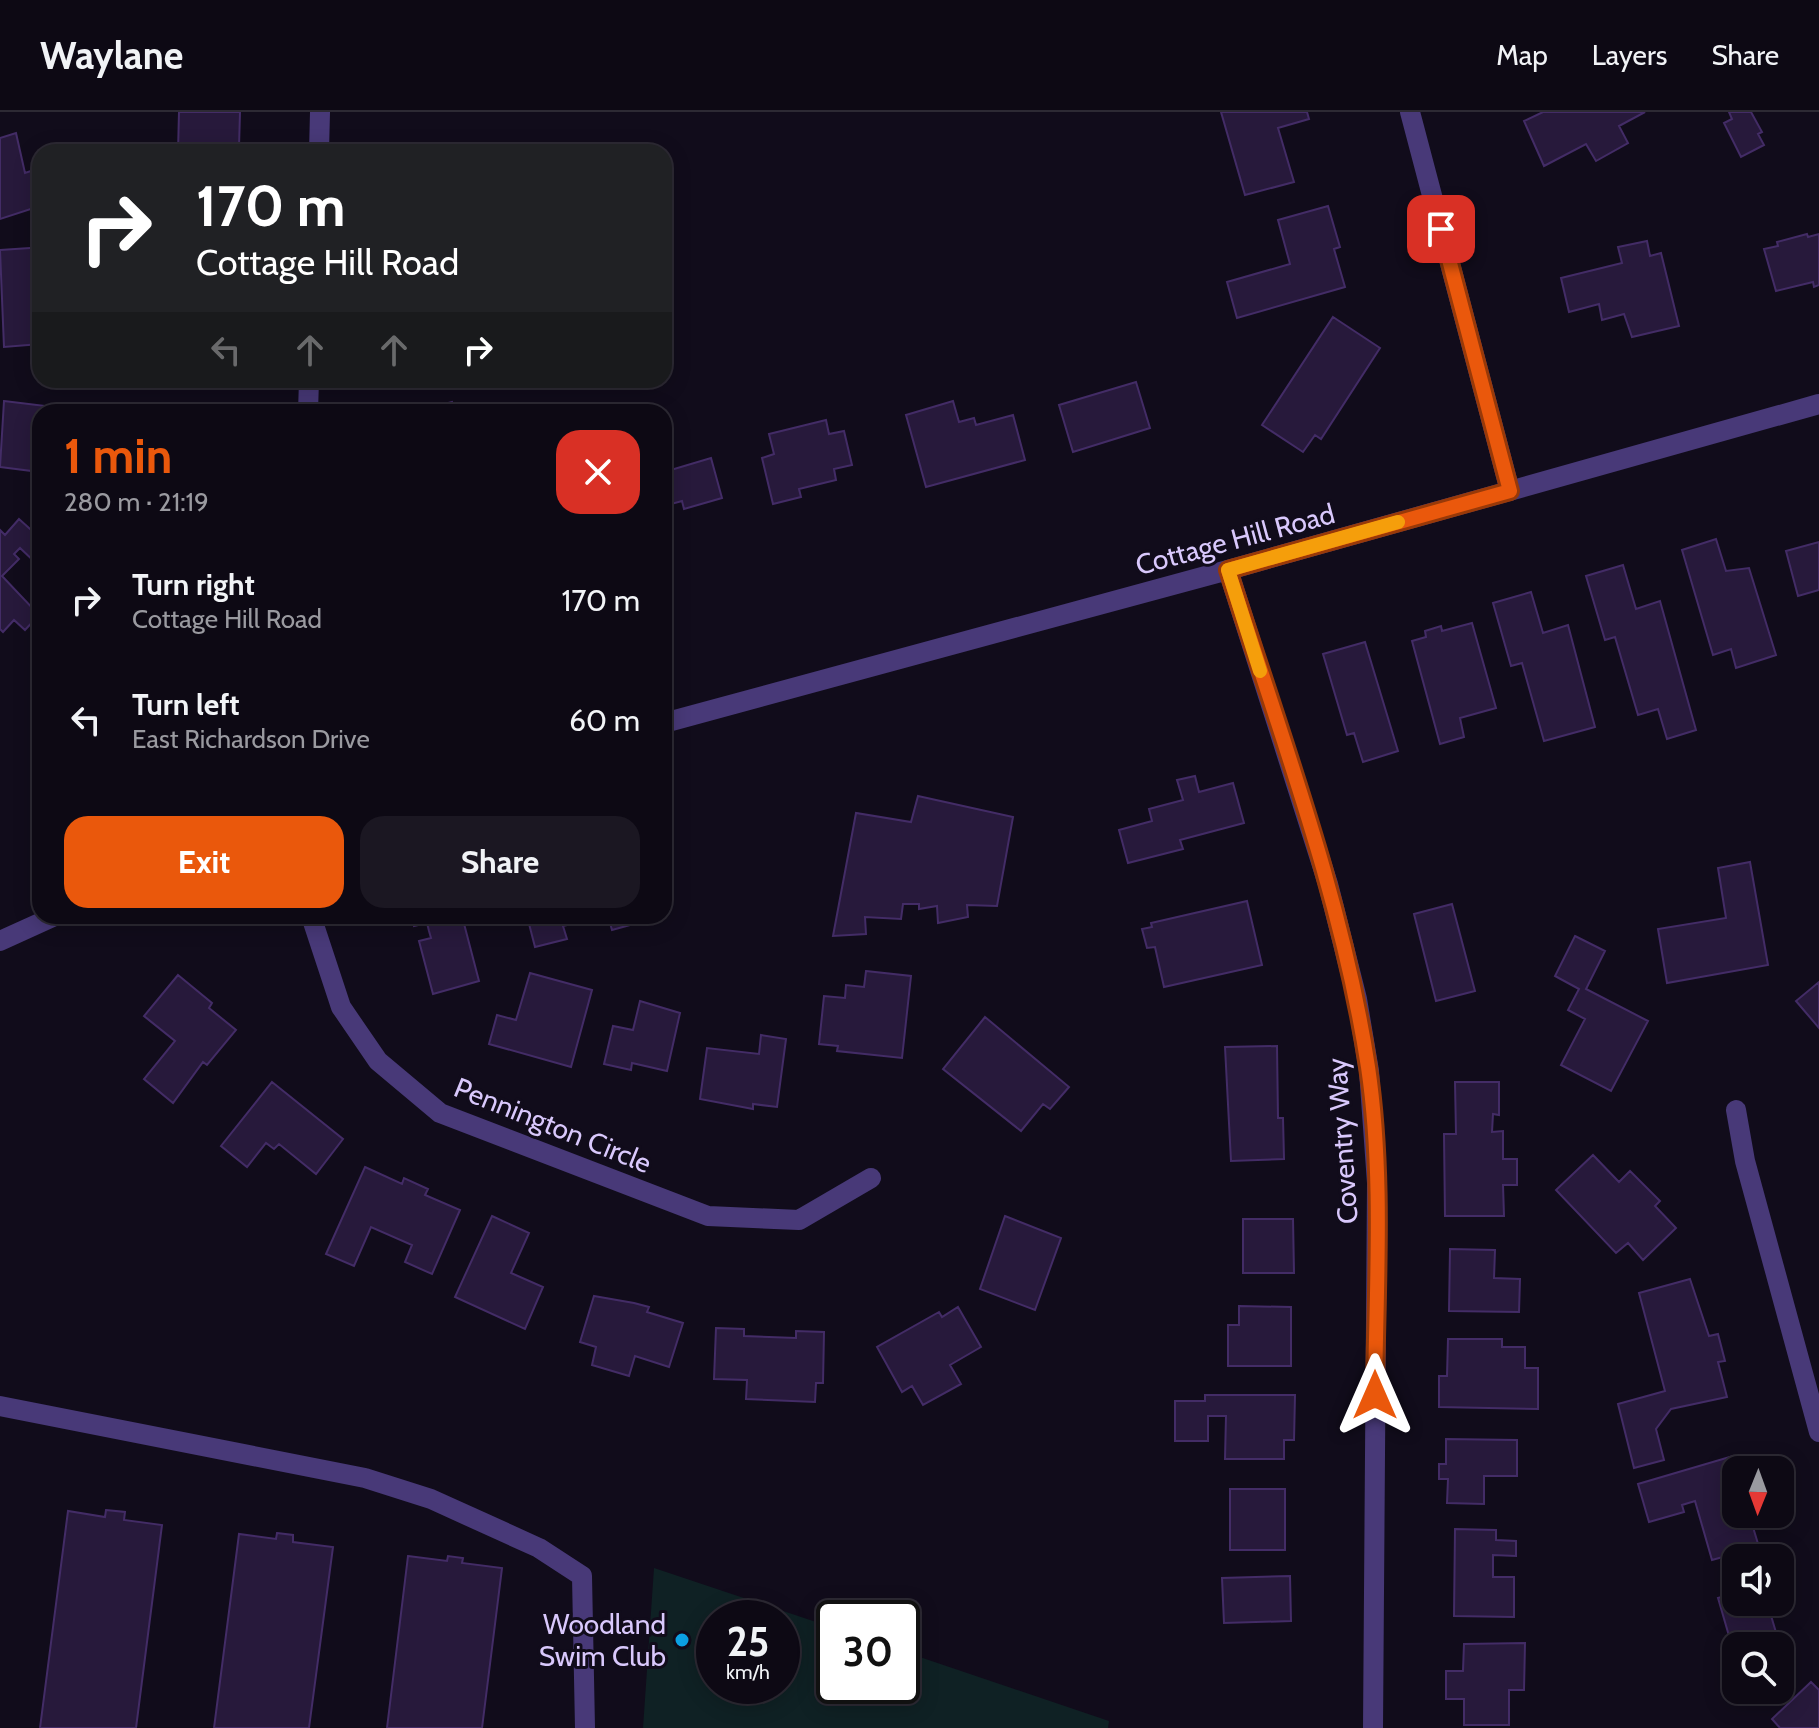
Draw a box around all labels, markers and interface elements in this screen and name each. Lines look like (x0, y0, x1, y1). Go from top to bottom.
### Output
text: Waylane (40, 32, 183, 79)
text: Map (1496, 38, 1548, 72)
text: Layers (1592, 38, 1667, 72)
text: Share (1711, 38, 1779, 72)
text: 170 m (196, 172, 346, 240)
icon: right (64, 176, 168, 280)
pin (1407, 195, 1475, 263)
icon: arrive (1419, 207, 1463, 251)
text: Cottage Hill Road (196, 240, 459, 284)
icon: left (204, 328, 248, 372)
icon: ahead (288, 328, 332, 372)
icon: ahead (372, 328, 416, 372)
icon: right (456, 328, 500, 372)
text: 1 min (64, 427, 172, 485)
button: close (556, 430, 640, 514)
text: 280 m · 21:19 (64, 486, 209, 518)
street label: Cottage Hill Road (1132, 496, 1338, 582)
text: Turn right (132, 566, 255, 603)
icon: right (64, 578, 108, 622)
text: 170 m (561, 582, 640, 619)
text: Cottage Hill Road (132, 603, 322, 635)
text: Turn left (132, 686, 240, 723)
icon: left (64, 698, 108, 742)
text: 60 m (569, 702, 640, 739)
text: East Richardson Drive (132, 723, 370, 755)
button: Exit (64, 816, 344, 908)
button: Share (360, 816, 640, 908)
street label: Coventry Way (1319, 1057, 1365, 1225)
street label: Pennington Circle (449, 1070, 657, 1180)
position arrow (1333, 1353, 1417, 1437)
north arrow (1722, 1456, 1794, 1528)
map controls (1722, 1456, 1794, 1704)
button: sound (1722, 1544, 1794, 1616)
speed limit sign: 30 (816, 1600, 920, 1704)
place label: Woodland Swim Club (539, 1607, 666, 1673)
text: 25 (727, 1617, 769, 1666)
marker: Woodland Swim Club (673, 1631, 691, 1649)
button: search (1722, 1632, 1794, 1704)
text: km/h (726, 1660, 770, 1684)

